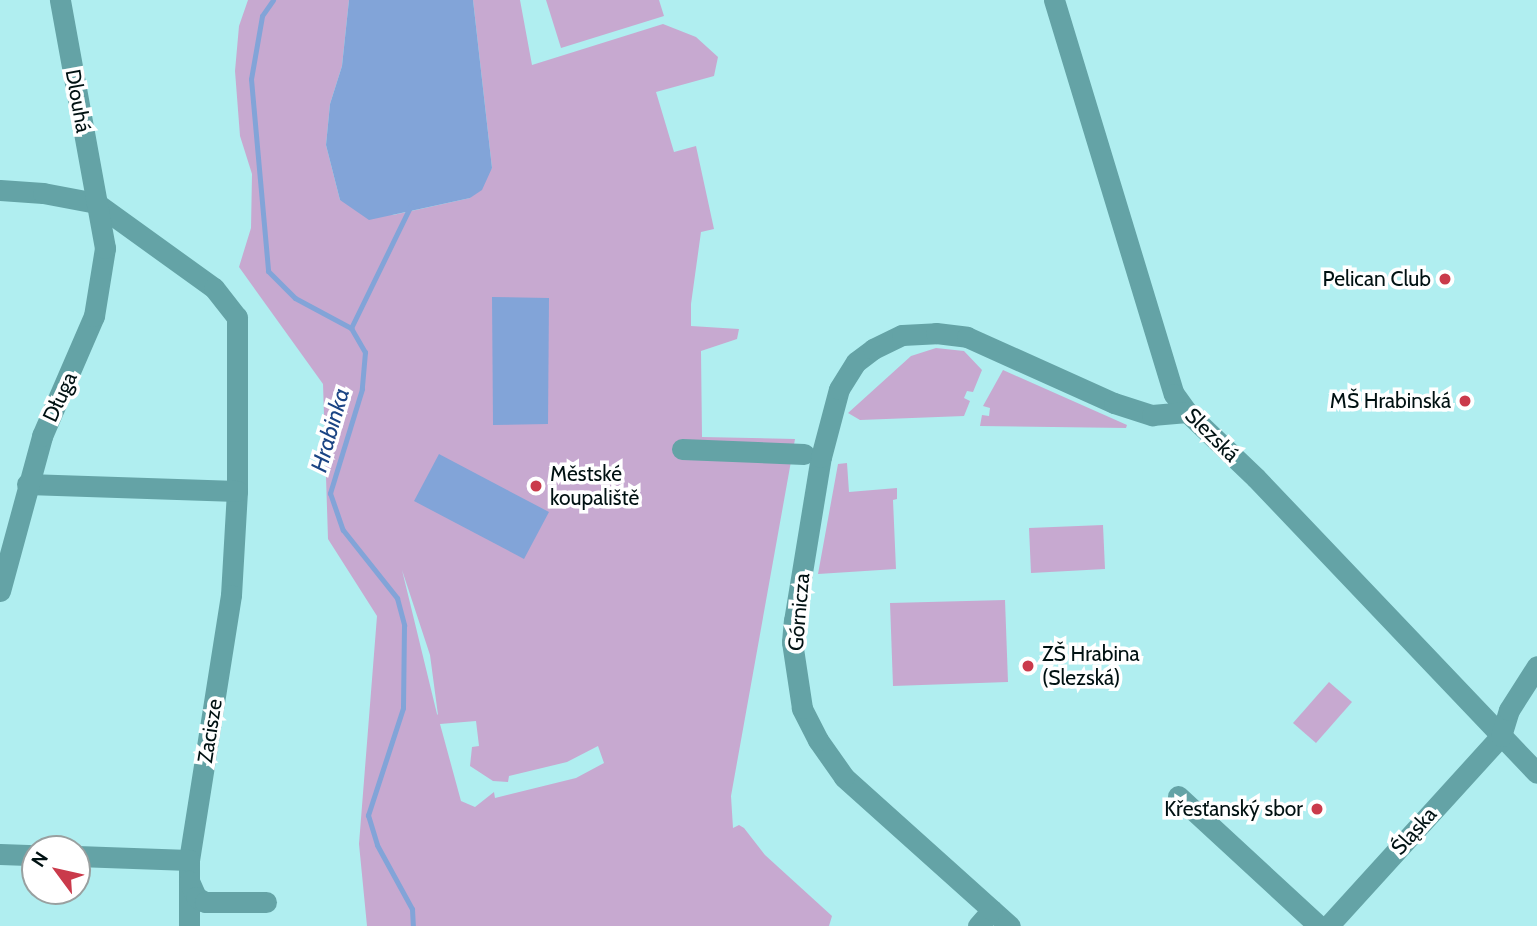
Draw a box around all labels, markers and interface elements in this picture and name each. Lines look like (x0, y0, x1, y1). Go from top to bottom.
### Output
street label: Dlouhá (60, 67, 96, 135)
place label: Pelican Club (1322, 266, 1431, 292)
marker: Pelican Club (1437, 271, 1453, 287)
street label: Długa (38, 368, 82, 426)
water label: Hrabinka (305, 385, 355, 475)
place label: MŠ Hrabinská (1330, 388, 1451, 414)
marker: MŠ Hrabinská (1457, 393, 1473, 409)
street label: Slezská (1180, 403, 1244, 467)
place label: Městské koupaliště (550, 461, 639, 511)
marker: Městské koupaliště (528, 478, 544, 494)
street label: Górnicza (783, 572, 815, 652)
place label: ZŠ Hrabina (Slezská) (1042, 641, 1140, 691)
marker: ZŠ Hrabina (Slezská) (1020, 658, 1036, 674)
street label: Zacisze (193, 697, 227, 765)
place label: Křesťanský sbor (1164, 796, 1303, 822)
marker: Křesťanský sbor (1309, 801, 1325, 817)
street label: Śląska (1386, 802, 1442, 860)
north arrow (21, 835, 91, 905)
text: N (26, 847, 53, 871)

